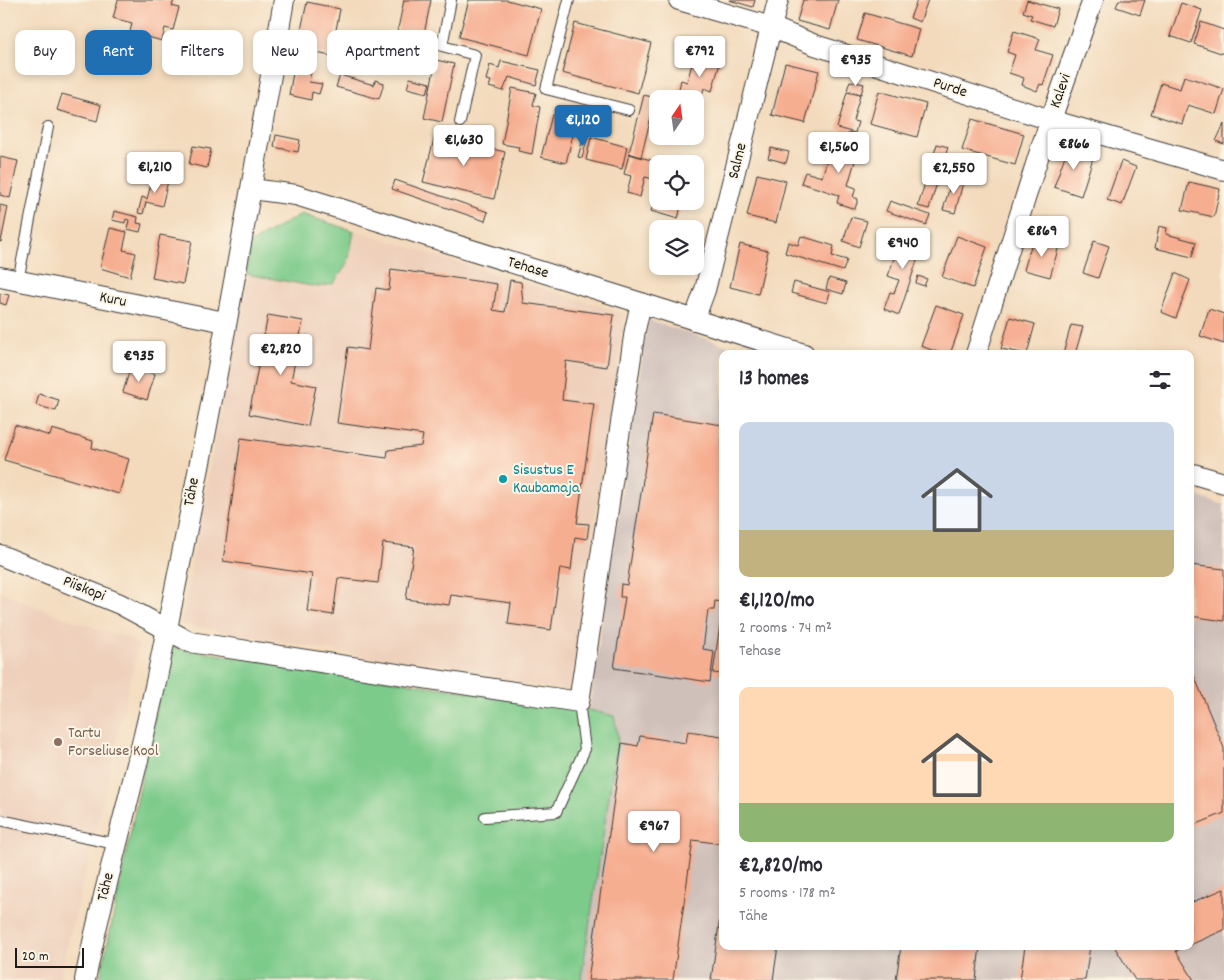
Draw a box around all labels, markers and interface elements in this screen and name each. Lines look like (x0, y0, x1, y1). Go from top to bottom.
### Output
chip: Buy (15, 30, 75, 75)
chip: Rent (85, 30, 152, 75)
chip: Filters (162, 30, 243, 75)
chip: New (253, 30, 317, 75)
chip: Apartment (327, 30, 438, 75)
pin: €792 (670, 36, 730, 78)
text: €792 (685, 40, 715, 63)
pin: €935 (826, 44, 886, 87)
text: €935 (841, 49, 871, 72)
street label: Kalevi (1044, 70, 1078, 111)
street label: Purde (930, 72, 970, 104)
north arrow (649, 90, 704, 145)
map controls (649, 90, 704, 275)
pin: €1,120 (542, 104, 624, 147)
text: €1,120 (566, 109, 600, 132)
pin: €1,630 (423, 124, 505, 167)
pin: €866 (1044, 128, 1104, 171)
text: €1,630 (444, 129, 484, 152)
pin: €1,560 (798, 132, 880, 174)
text: €866 (1058, 133, 1090, 156)
text: €1,560 (819, 136, 859, 159)
street label: Salme (722, 141, 754, 181)
pin: €1,210 (114, 152, 196, 194)
pin: €2,550 (913, 152, 995, 195)
button: locate (649, 155, 704, 210)
text: €1,210 (138, 156, 172, 179)
text: €2,550 (933, 157, 975, 180)
pin: €869 (1012, 216, 1072, 258)
button: layers (649, 220, 704, 275)
text: €869 (1027, 220, 1057, 243)
pin: €940 (873, 228, 933, 270)
text: €940 (887, 232, 919, 255)
street label: Tehase (505, 251, 551, 285)
street label: Kuru (97, 286, 129, 314)
pin: €2,820 (240, 334, 322, 376)
text: €2,820 (260, 338, 302, 361)
pin: €935 (109, 340, 169, 383)
text: €935 (124, 345, 154, 368)
text: 13 homes (739, 365, 809, 395)
icon: filters (1146, 366, 1174, 394)
icon: home (912, 455, 1002, 545)
place label: Sisustus E Kaubamaja (513, 459, 580, 500)
marker: Sisustus E Kaubamaja (497, 473, 509, 485)
street label: Tähe (178, 476, 206, 508)
street label: Piiskopi (59, 570, 109, 608)
text: €1,120/mo (739, 587, 814, 617)
text: 2 rooms · 74 m² (739, 617, 832, 640)
text: Tehase (739, 640, 781, 663)
icon: home (912, 720, 1002, 810)
place label: Tartu Forseliuse Kool (68, 722, 159, 763)
marker: Tartu Forseliuse Kool (52, 736, 64, 748)
pin: €967 (624, 810, 684, 853)
text: €967 (639, 815, 669, 838)
text: €2,820/mo (739, 852, 823, 882)
street label: Tähe (91, 870, 121, 904)
text: 5 rooms · 178 m² (739, 882, 836, 905)
text: Tähe (739, 905, 768, 928)
scale bar (15, 945, 84, 968)
text: 20 m (22, 947, 49, 967)

